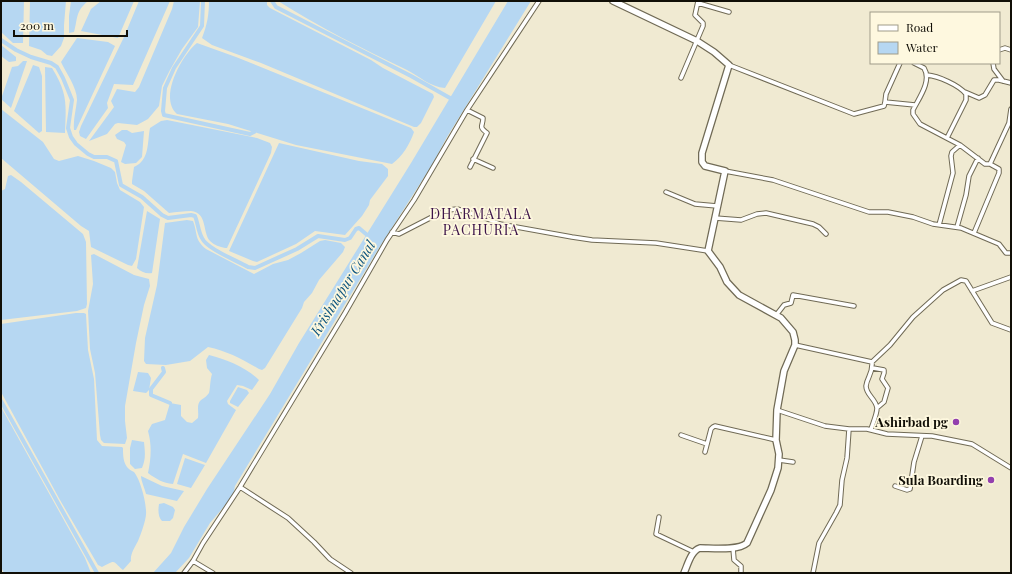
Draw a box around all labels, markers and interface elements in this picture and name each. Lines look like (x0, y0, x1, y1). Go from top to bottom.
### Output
scale bar (14, 12, 127, 38)
legend (870, 12, 1000, 64)
text: 200 m (20, 17, 54, 33)
text: Road (906, 19, 933, 35)
text: Water (905, 39, 939, 55)
district label: DHARMATALA PACHURIA (430, 204, 532, 239)
water label: Krishnapur Canal (305, 236, 380, 340)
place label: Ashirbad pg (874, 413, 949, 430)
marker: Ashirbad pg (951, 417, 961, 427)
place label: Sula Boarding (898, 471, 984, 488)
marker: Sula Boarding (986, 475, 996, 485)

